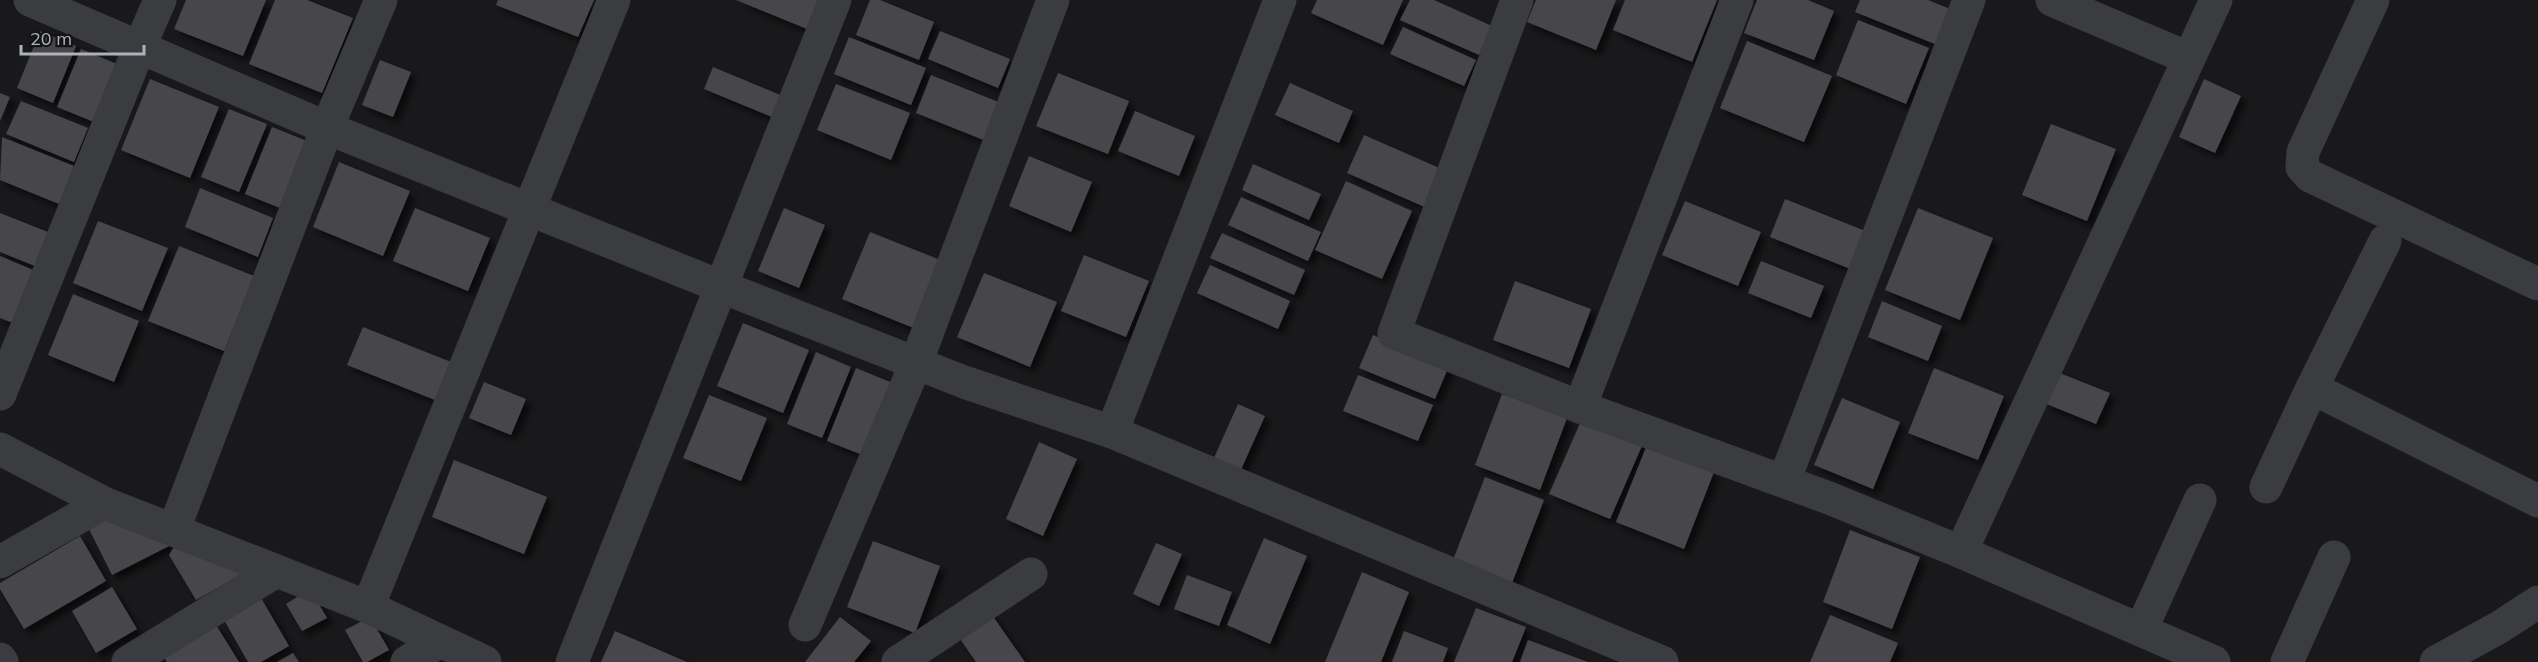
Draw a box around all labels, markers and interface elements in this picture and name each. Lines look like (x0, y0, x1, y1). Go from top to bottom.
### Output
scale bar (21, 18, 144, 56)
text: 20 m (30, 27, 72, 50)

